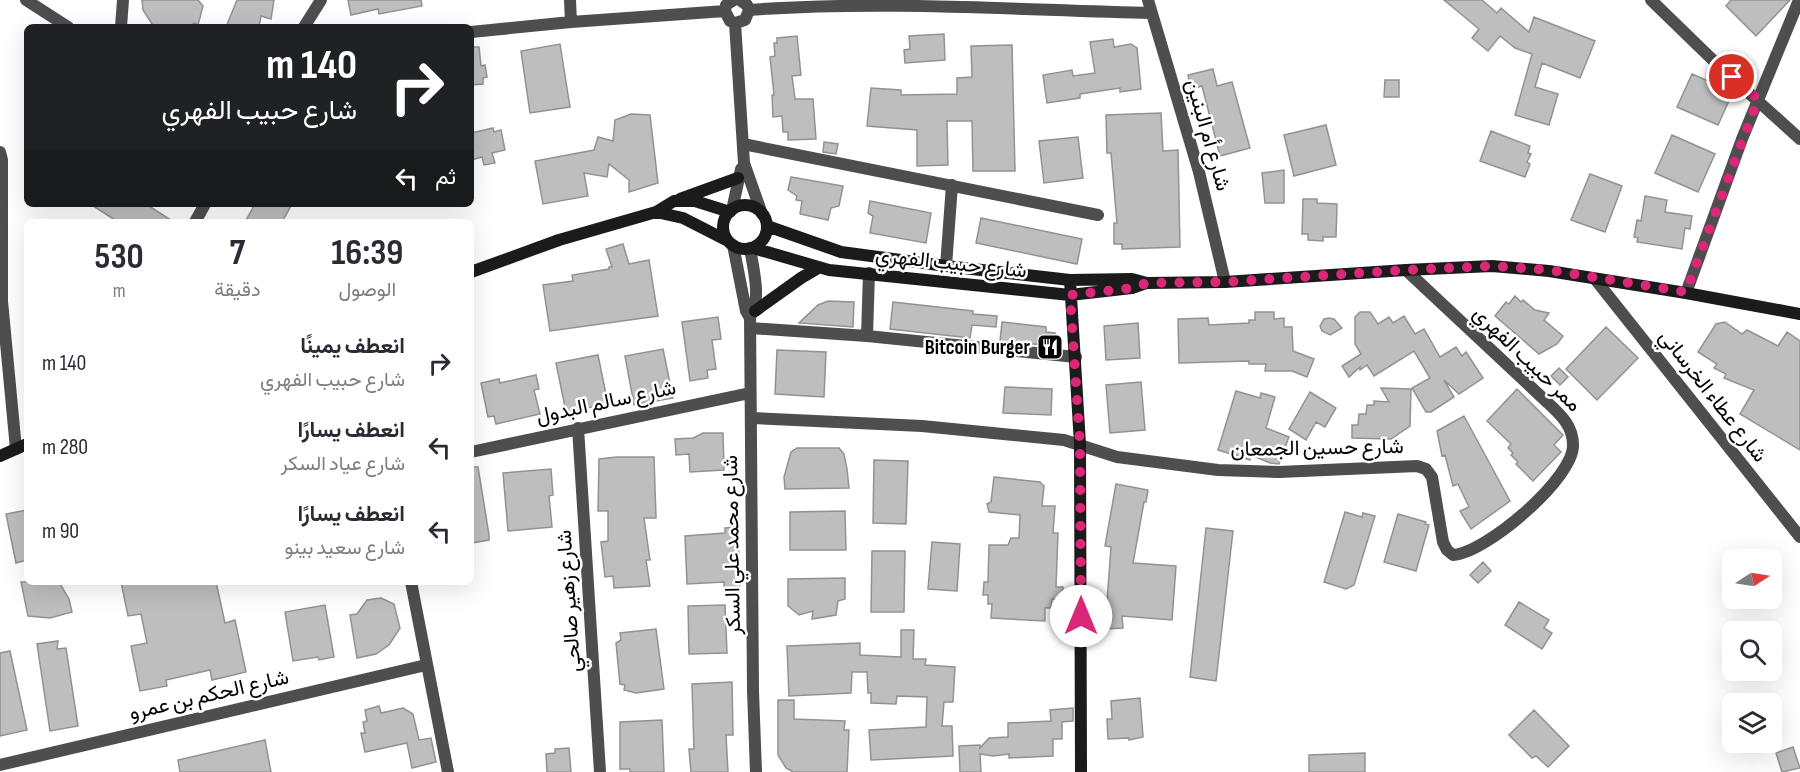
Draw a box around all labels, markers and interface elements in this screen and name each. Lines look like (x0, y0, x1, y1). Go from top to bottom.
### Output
text: 140 m (266, 40, 357, 91)
icon: right (378, 48, 456, 126)
pin (1706, 51, 1757, 102)
icon: arrive (1715, 60, 1748, 93)
street label: شارع أم البنين (1179, 76, 1236, 194)
text: شارع حبيب الفهري (161, 95, 357, 127)
icon: left (390, 162, 423, 195)
text: ثم (435, 164, 456, 191)
text: 7 (230, 232, 245, 275)
text: 16:39 (331, 232, 403, 275)
text: 530 (95, 236, 144, 279)
street label: شارع حبيب الفهري (874, 243, 1028, 287)
text: دقيقة (214, 278, 261, 302)
text: الوصول (338, 278, 396, 302)
text: m (113, 279, 126, 303)
street label: ممر حبيب الفهري (1465, 301, 1586, 420)
street label: شارع عطاء الخرساني (1650, 325, 1773, 470)
restaurant icon: Bitcoin Burger (1035, 332, 1065, 362)
text: انعطف يمينًا (300, 333, 405, 360)
place label: Bitcoin Burger (925, 335, 1031, 360)
icon: right (423, 347, 456, 380)
text: 140 m (42, 350, 86, 377)
text: شارع حبيب الفهري (260, 368, 405, 392)
street label: شارع سالم البدول (534, 375, 678, 430)
text: انعطف يسارًا (297, 417, 405, 444)
icon: left (423, 431, 456, 464)
text: 280 m (42, 434, 88, 461)
street label: شارع حسين الجمعان (1230, 434, 1404, 463)
text: شارع عياد السكر (281, 452, 405, 476)
street label: شارع محمد علي السكر (718, 455, 750, 636)
text: انعطف يسارًا (297, 501, 405, 528)
icon: left (423, 515, 456, 548)
text: 90 m (42, 518, 79, 545)
street label: شارع زهير صالحي (552, 529, 590, 673)
text: شارع سعيد بينو (285, 536, 405, 560)
north arrow (1722, 549, 1782, 609)
map controls (1722, 549, 1782, 753)
position arrow (1049, 584, 1113, 648)
button: search (1722, 621, 1782, 681)
street label: شارع الحكم بن عمرو (127, 664, 291, 726)
button: layers (1722, 693, 1782, 753)

